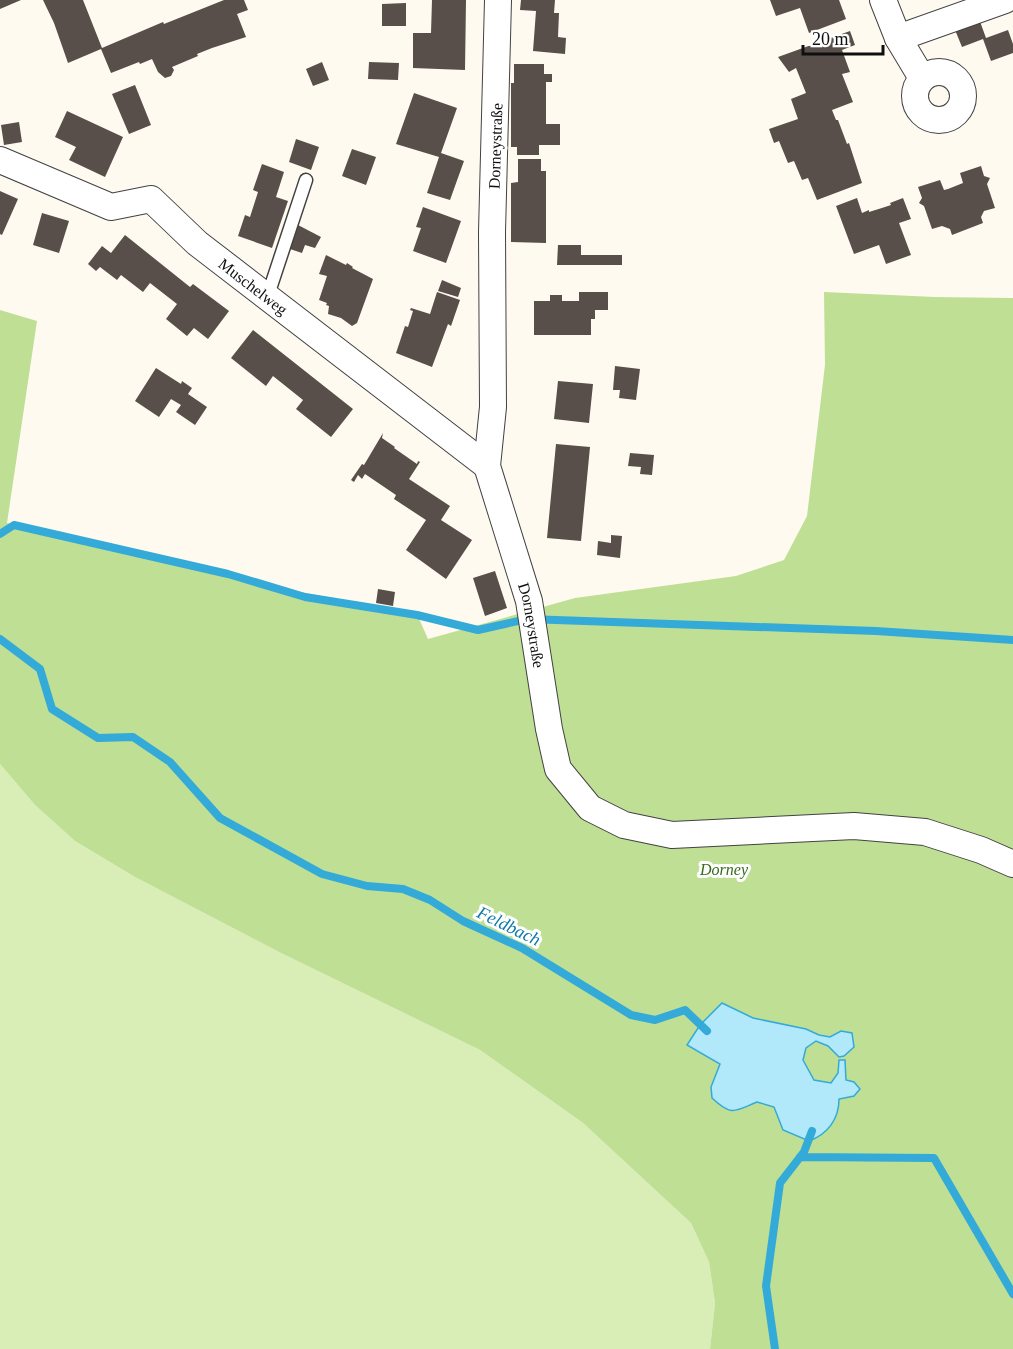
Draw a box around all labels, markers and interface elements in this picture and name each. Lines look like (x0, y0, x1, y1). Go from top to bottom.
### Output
scale bar (803, 18, 882, 56)
text: 20 m (812, 29, 849, 49)
street label: Dorneystraße (486, 103, 506, 189)
street label: Muschelweg (215, 255, 291, 319)
street label: Dorneystraße (515, 581, 547, 669)
park label: Dorney (699, 861, 749, 879)
water label: Feldbach (473, 902, 544, 950)

